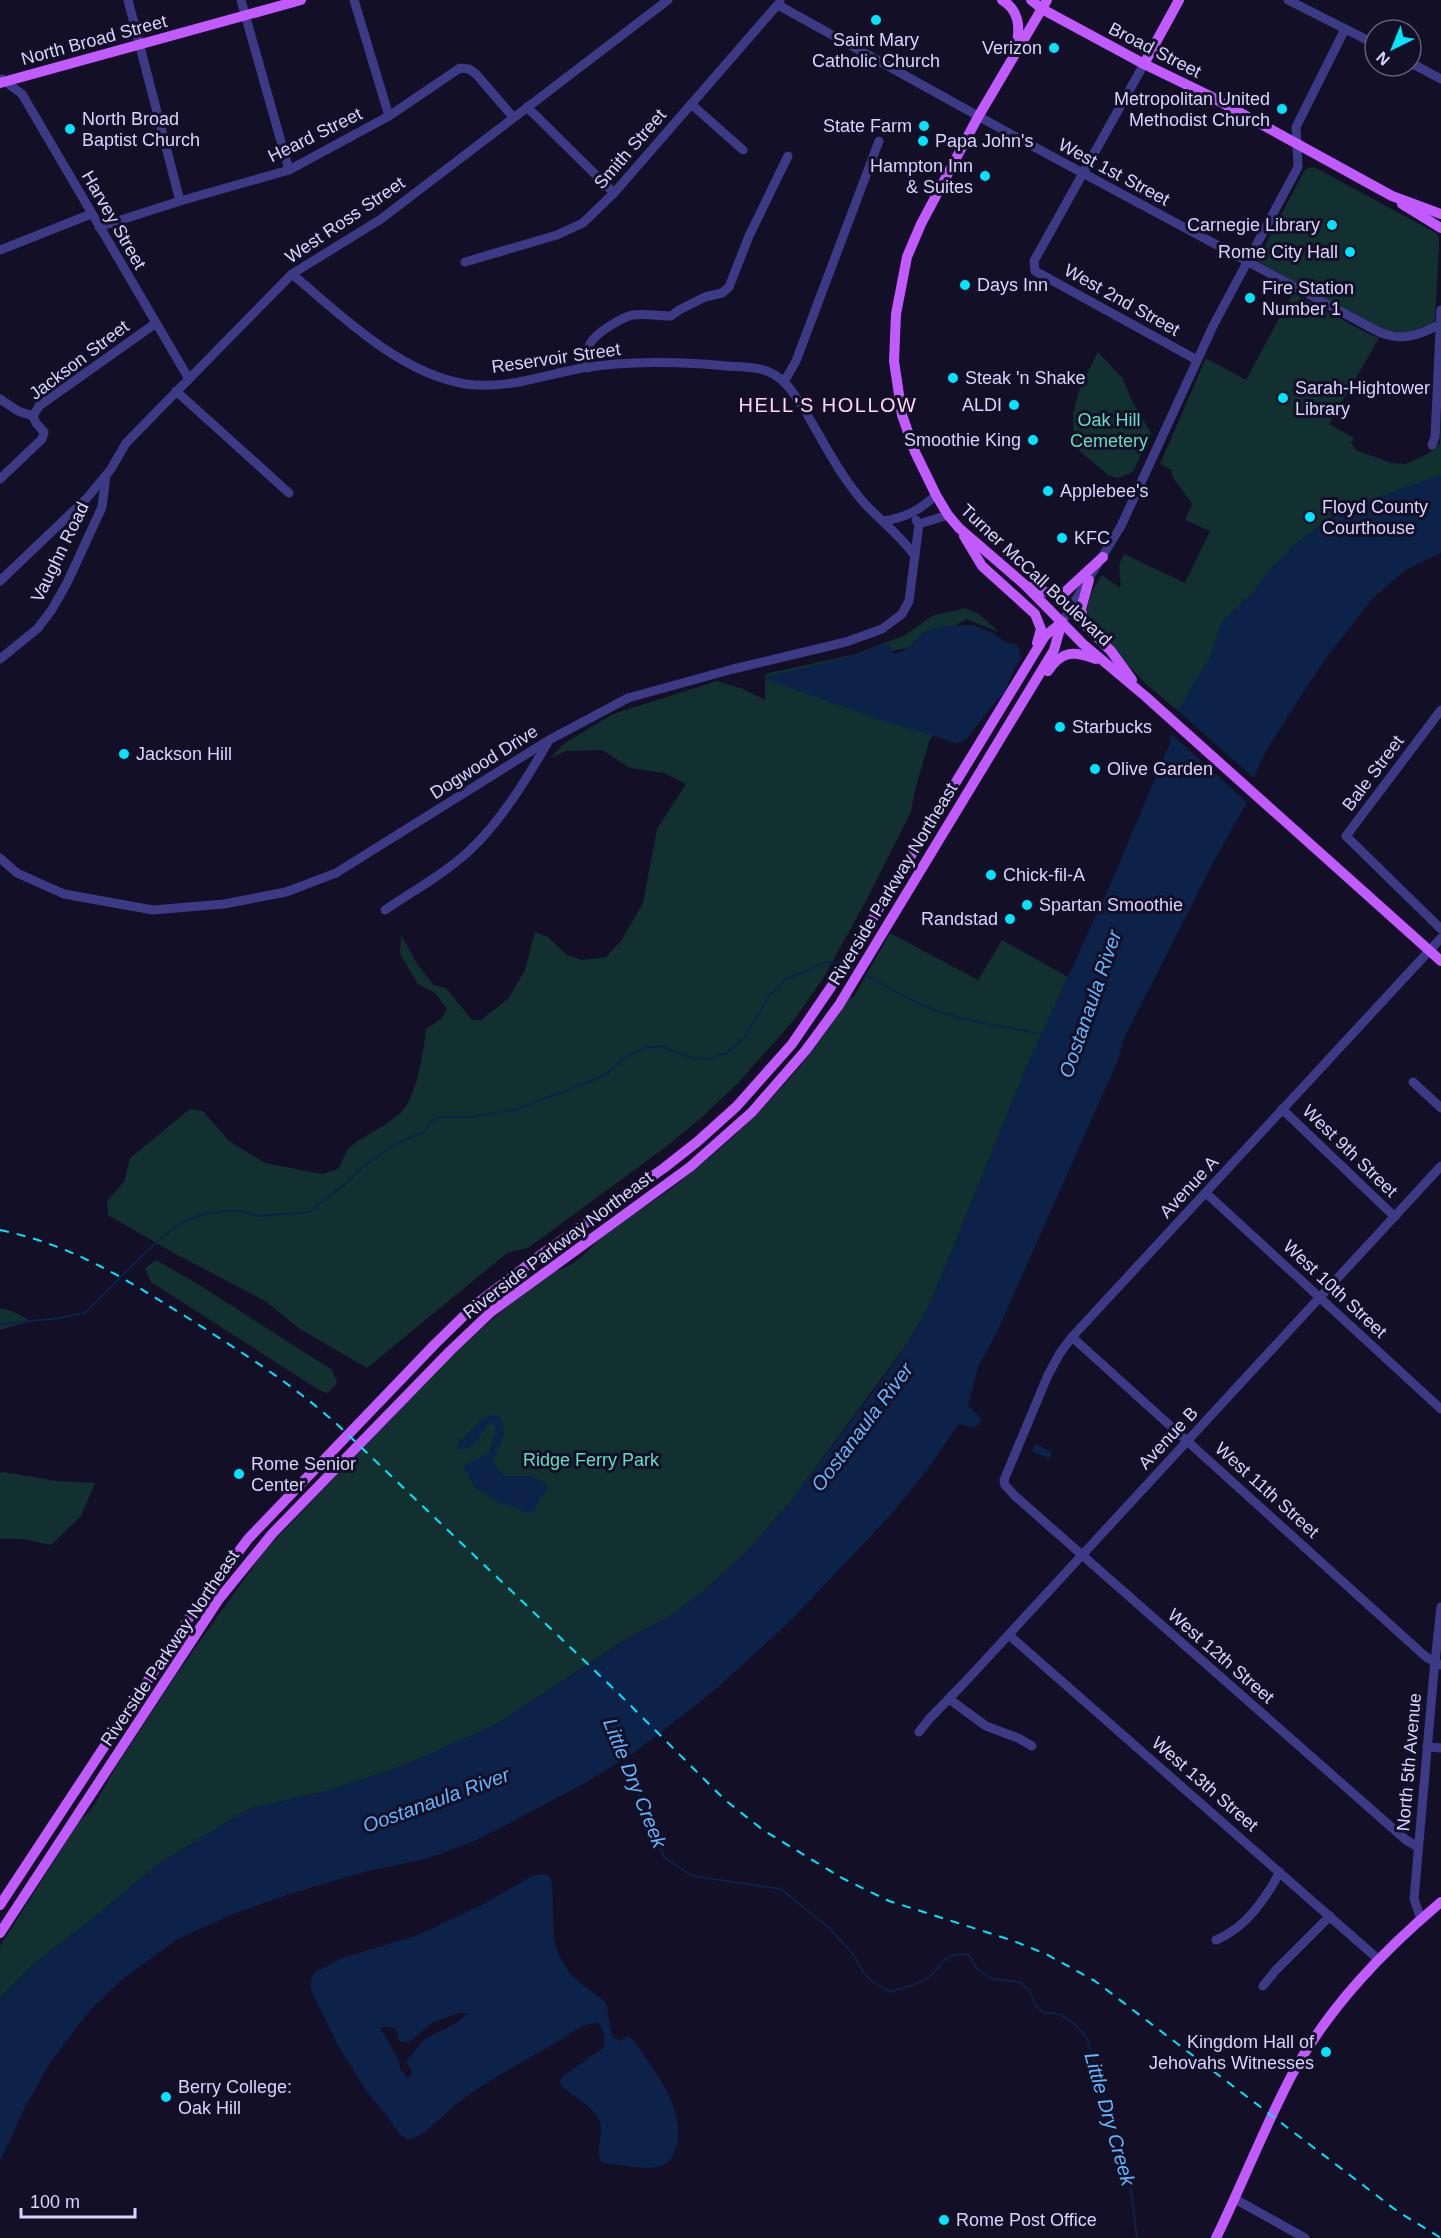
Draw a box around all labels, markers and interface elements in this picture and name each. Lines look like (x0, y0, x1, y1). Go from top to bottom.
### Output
street label: North Broad Street (19, 11, 169, 69)
marker: Saint Mary Catholic Church (869, 13, 883, 27)
street label: Broad Street (1105, 18, 1205, 82)
north arrow (1363, 18, 1423, 78)
place label: Saint Mary Catholic Church (812, 30, 940, 71)
place label: Verizon (982, 38, 1042, 58)
marker: Verizon (1047, 41, 1061, 55)
text: N (1373, 48, 1393, 69)
place label: Metropolitan United Methodist Church (1114, 89, 1270, 130)
marker: Metropolitan United Methodist Church (1275, 102, 1289, 116)
street label: Heard Street (265, 104, 365, 166)
street label: Smith Street (590, 105, 670, 193)
place label: North Broad Baptist Church (82, 109, 200, 150)
place label: State Farm (823, 116, 912, 136)
marker: State Farm (917, 119, 931, 133)
marker: North Broad Baptist Church (63, 122, 77, 136)
place label: Papa John's (935, 131, 1034, 151)
marker: Papa John's (916, 134, 930, 148)
street label: West 1st Street (1055, 134, 1173, 210)
place label: Hampton Inn & Suites (870, 156, 973, 197)
street label: Harvey Street (78, 167, 150, 273)
marker: Hampton Inn & Suites (978, 169, 992, 183)
street label: West Ross Street (281, 173, 409, 267)
place label: Carnegie Library (1187, 215, 1320, 235)
marker: Carnegie Library (1325, 218, 1339, 232)
place label: Rome City Hall (1218, 242, 1338, 262)
marker: Rome City Hall (1343, 245, 1357, 259)
street label: West 2nd Street (1061, 260, 1183, 340)
place label: Days Inn (977, 275, 1048, 295)
marker: Days Inn (958, 278, 972, 292)
place label: Fire Station Number 1 (1262, 278, 1354, 319)
marker: Fire Station Number 1 (1243, 291, 1257, 305)
street label: Jackson Street (25, 316, 133, 404)
street label: Reservoir Street (490, 339, 622, 377)
place label: Steak 'n Shake (965, 368, 1086, 388)
marker: Steak 'n Shake (946, 371, 960, 385)
place label: Sarah-Hightower Library (1295, 378, 1430, 419)
marker: Sarah-Hightower Library (1276, 391, 1290, 405)
district label: HELL'S HOLLOW (739, 394, 917, 416)
place label: ALDI (962, 395, 1002, 415)
marker: ALDI (1007, 398, 1021, 412)
park label: Oak Hill Cemetery (1070, 410, 1148, 451)
place label: Smoothie King (904, 430, 1021, 450)
marker: Smoothie King (1026, 433, 1040, 447)
place label: Applebee's (1060, 481, 1149, 501)
marker: Applebee's (1041, 484, 1055, 498)
place label: Floyd County Courthouse (1322, 497, 1428, 538)
street label: Vaughn Road (27, 499, 93, 605)
street label: Turner McCall Boulevard (957, 500, 1115, 650)
marker: Floyd County Courthouse (1303, 510, 1317, 524)
place label: KFC (1074, 528, 1110, 548)
marker: KFC (1055, 531, 1069, 545)
place label: Starbucks (1072, 717, 1152, 737)
marker: Starbucks (1053, 720, 1067, 734)
street label: Dogwood Drive (427, 721, 541, 803)
street label: Bale Street (1338, 731, 1408, 815)
place label: Jackson Hill (136, 744, 232, 764)
marker: Jackson Hill (117, 747, 131, 761)
place label: Olive Garden (1107, 759, 1213, 779)
marker: Olive Garden (1088, 762, 1102, 776)
street label: Riverside Parkway Northeast (825, 779, 961, 989)
place label: Chick-fil-A (1003, 865, 1085, 885)
marker: Chick-fil-A (984, 868, 998, 882)
place label: Spartan Smoothie (1039, 895, 1183, 915)
marker: Spartan Smoothie (1020, 898, 1034, 912)
place label: Randstad (921, 909, 998, 929)
marker: Randstad (1003, 912, 1017, 926)
water label: Oostanaula River (1054, 926, 1126, 1081)
street label: West 9th Street (1299, 1101, 1401, 1201)
street label: Avenue A (1156, 1152, 1222, 1222)
street label: Riverside Parkway Northeast (459, 1167, 657, 1323)
street label: West 10th Street (1279, 1236, 1391, 1342)
water label: Oostanaula River (807, 1358, 918, 1495)
street label: Avenue B (1134, 1403, 1202, 1473)
street label: West 11th Street (1211, 1438, 1323, 1542)
park label: Ridge Ferry Park (523, 1450, 660, 1470)
place label: Rome Senior Center (251, 1454, 356, 1495)
marker: Rome Senior Center (232, 1467, 246, 1481)
street label: Riverside Parkway Northeast (97, 1546, 243, 1750)
street label: West 12th Street (1164, 1605, 1278, 1707)
street label: North 5th Avenue (1393, 1692, 1425, 1832)
water label: Little Dry Creek (599, 1715, 671, 1852)
street label: West 13th Street (1148, 1733, 1262, 1835)
water label: Oostanaula River (360, 1763, 514, 1837)
place label: Kingdom Hall of Jehovahs Witnesses (1149, 2032, 1315, 2073)
marker: Kingdom Hall of Jehovahs Witnesses (1319, 2045, 1333, 2059)
water label: Little Dry Creek (1080, 2050, 1140, 2189)
place label: Berry College: Oak Hill (178, 2077, 292, 2118)
marker: Berry College: Oak Hill (159, 2090, 173, 2104)
scale bar (21, 2181, 135, 2219)
text: 100 m (30, 2192, 80, 2212)
place label: Rome Post Office (956, 2210, 1097, 2230)
marker: Rome Post Office (937, 2213, 951, 2227)

